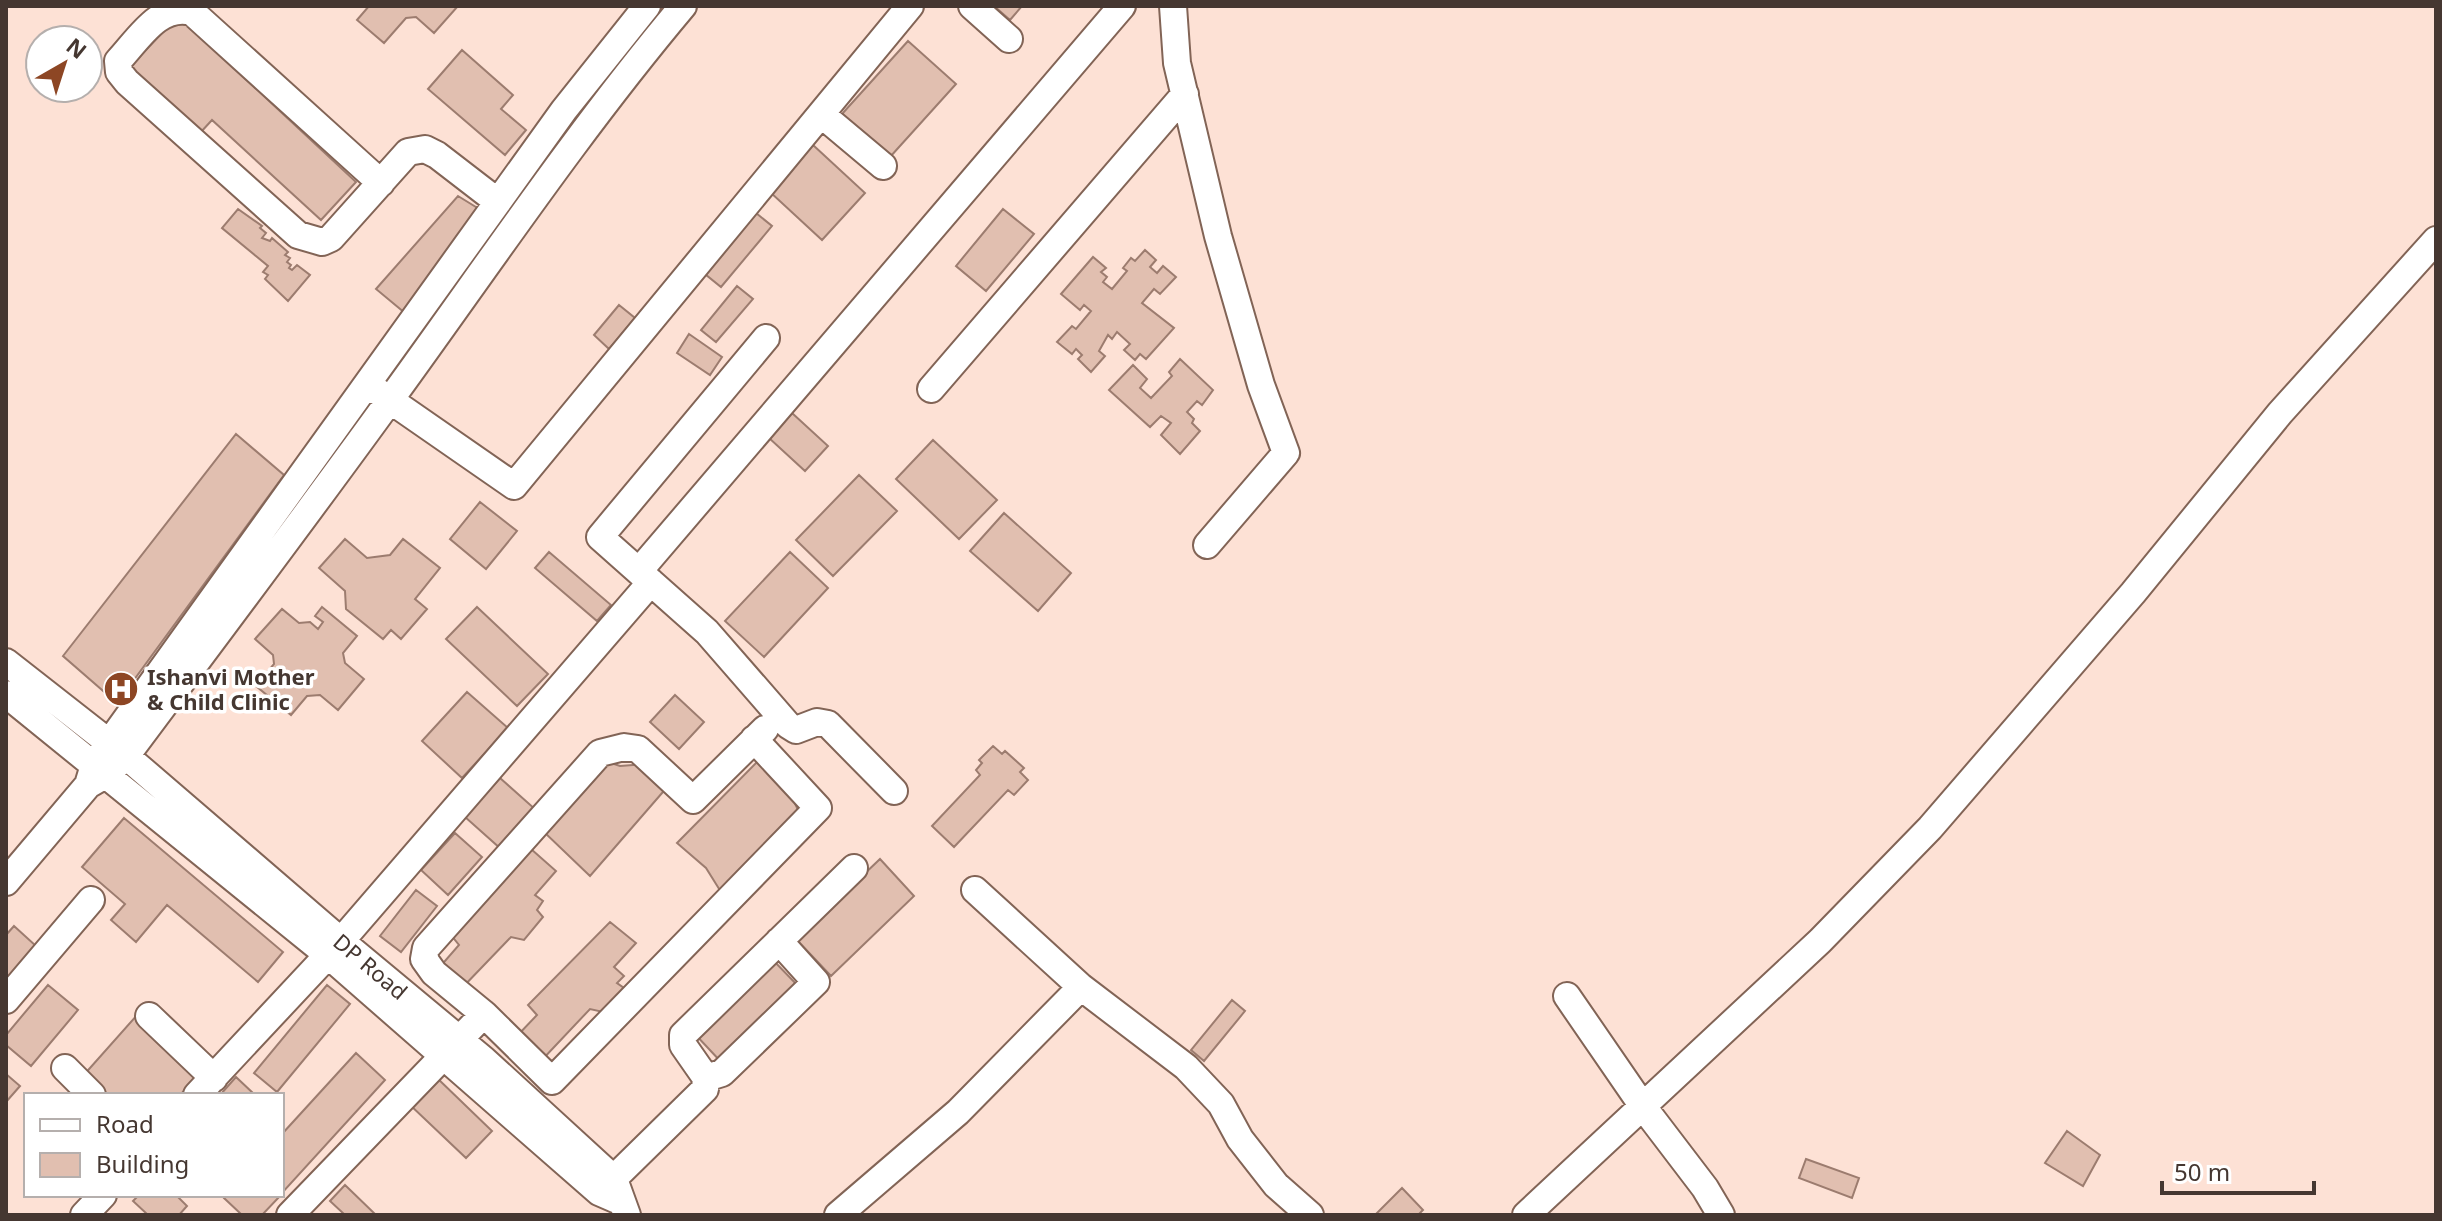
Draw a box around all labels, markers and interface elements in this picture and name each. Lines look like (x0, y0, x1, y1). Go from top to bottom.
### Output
north arrow (24, 24, 104, 104)
text: N (61, 30, 94, 65)
place label: Ishanvi Mother & Child Clinic (147, 661, 315, 716)
hospital icon: Ishanvi Mother & Child Clinic (102, 670, 140, 708)
street label: DP Road (328, 926, 414, 1006)
legend (24, 1093, 284, 1197)
text: Road (96, 1107, 154, 1140)
scale bar (2162, 1145, 2314, 1195)
text: Building (96, 1147, 189, 1180)
text: 50 m (2174, 1155, 2230, 1188)

